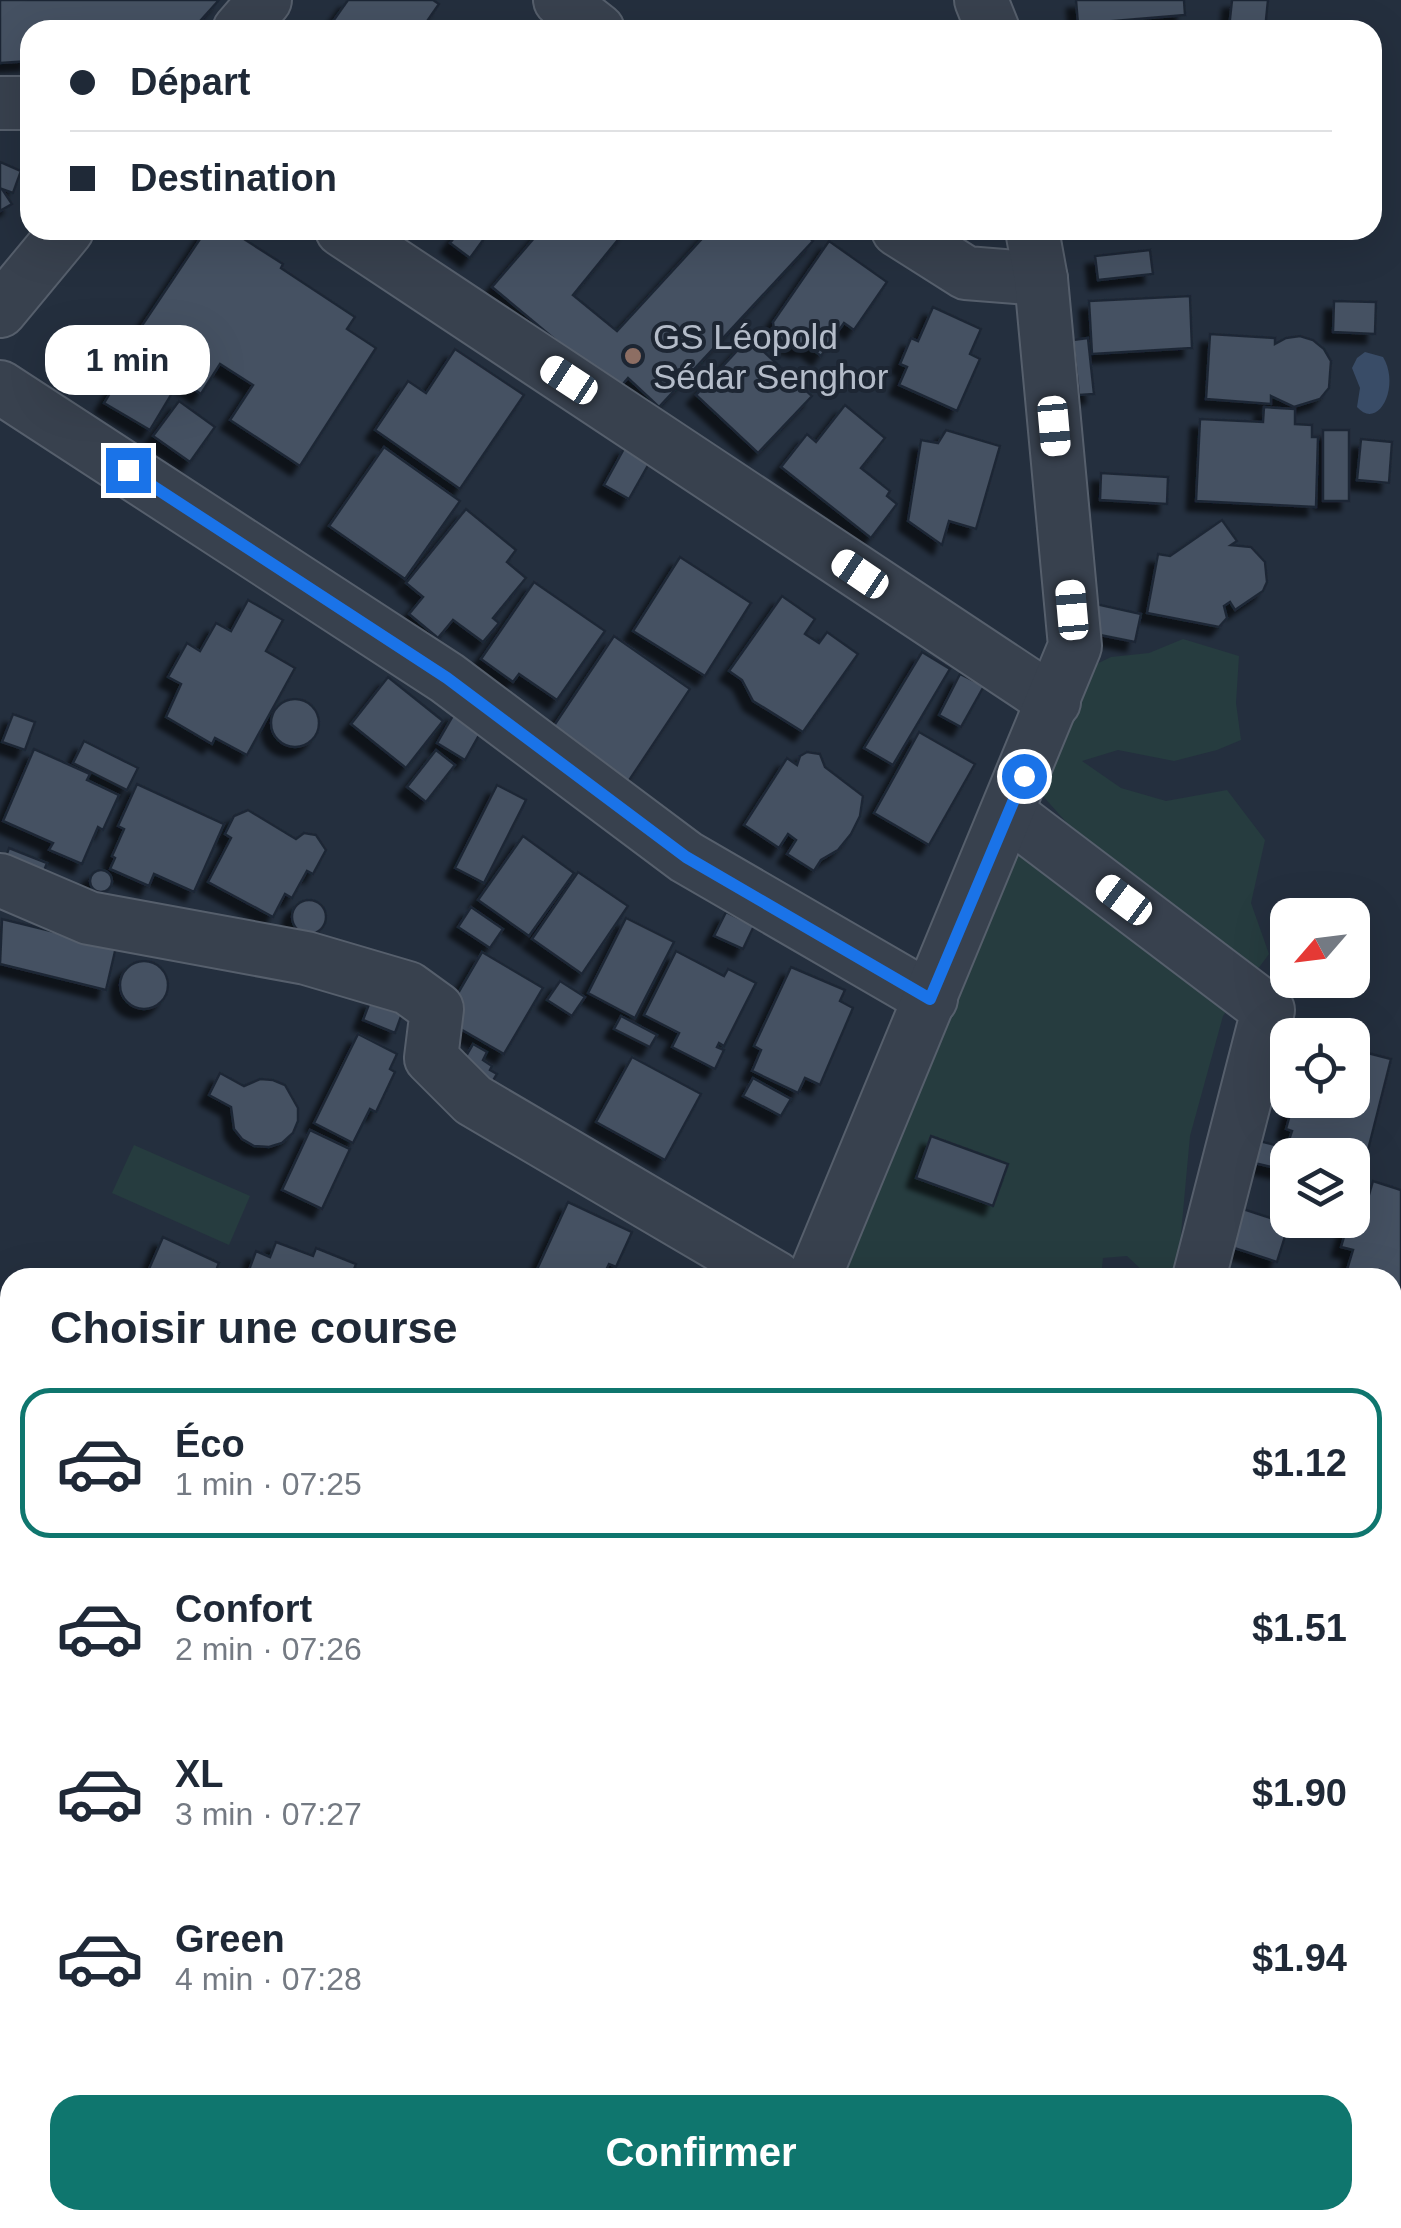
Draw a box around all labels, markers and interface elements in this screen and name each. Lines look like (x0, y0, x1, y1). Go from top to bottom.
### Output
text: Départ (130, 61, 250, 103)
text: Destination (130, 157, 337, 199)
place label: GS Léopold Sédar Senghor (653, 317, 889, 396)
callout: 1 min (46, 325, 210, 395)
text: 1 min (86, 342, 169, 378)
marker: GS Léopold Sédar Senghor (622, 345, 644, 367)
car (536, 351, 602, 409)
car (1036, 395, 1072, 457)
route end (106, 448, 151, 493)
car (827, 545, 893, 603)
car (1054, 579, 1090, 641)
route start (1002, 754, 1047, 799)
car (1091, 870, 1157, 930)
north arrow (1270, 898, 1370, 998)
map controls (1270, 898, 1370, 1238)
button: locate (1270, 1018, 1370, 1118)
button: layers (1270, 1138, 1370, 1238)
text: Choisir une course (50, 1302, 458, 1353)
icon: car (55, 1418, 145, 1508)
text: Éco (175, 1423, 245, 1465)
text: $1.12 (1252, 1442, 1347, 1484)
text: 1 min · 07:25 (175, 1466, 362, 1502)
icon: car (55, 1583, 145, 1673)
text: Confort (175, 1588, 312, 1630)
text: $1.51 (1252, 1607, 1347, 1649)
text: 2 min · 07:26 (175, 1631, 362, 1667)
icon: car (55, 1748, 145, 1838)
text: XL (175, 1753, 224, 1795)
text: $1.90 (1252, 1772, 1347, 1814)
text: 3 min · 07:27 (175, 1796, 362, 1832)
icon: car (55, 1913, 145, 2003)
text: Green (175, 1918, 285, 1960)
text: $1.94 (1252, 1937, 1347, 1979)
text: 4 min · 07:28 (175, 1961, 362, 1997)
button: Confirmer (50, 2095, 1352, 2210)

